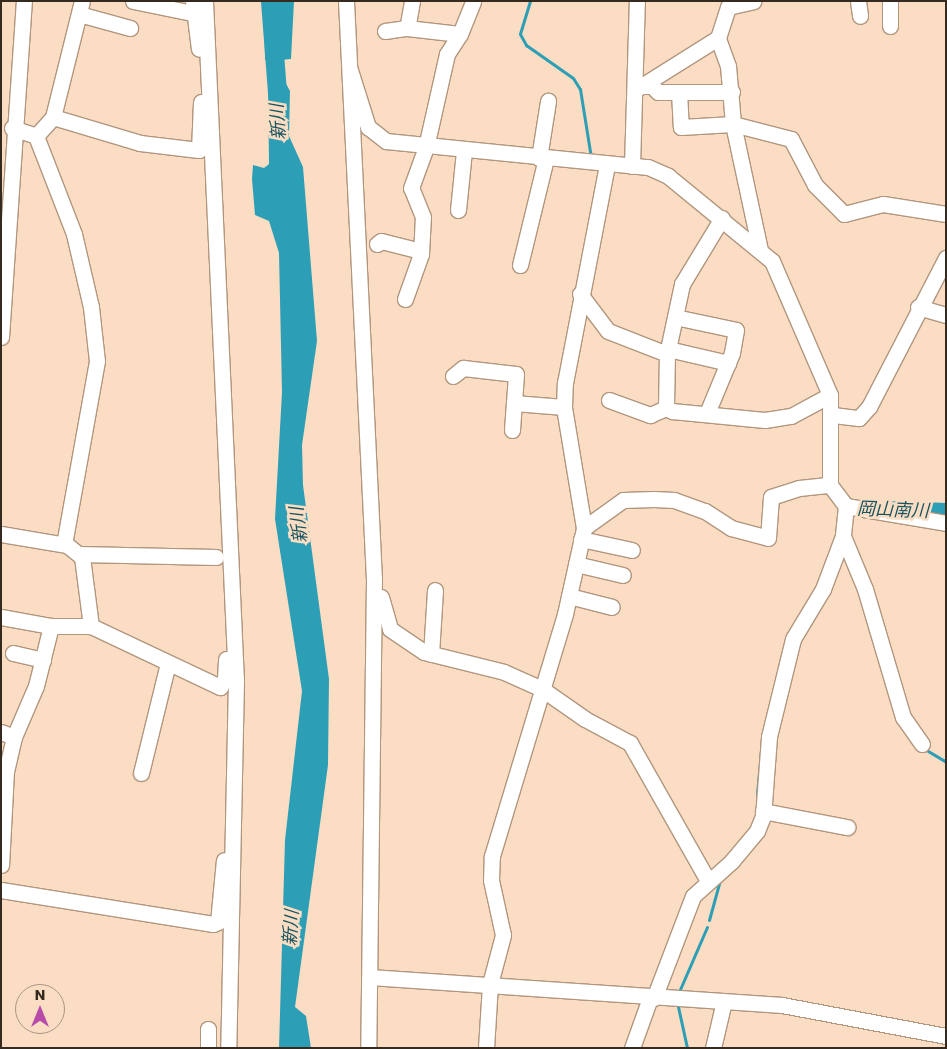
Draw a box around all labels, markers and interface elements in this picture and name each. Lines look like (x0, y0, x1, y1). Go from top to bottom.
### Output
water label: 新川 (266, 103, 290, 141)
water label: 岡山南川 (857, 498, 929, 522)
water label: 新川 (286, 506, 312, 544)
water label: 新川 (279, 909, 303, 947)
north arrow (15, 984, 65, 1034)
text: N (35, 985, 45, 1005)

